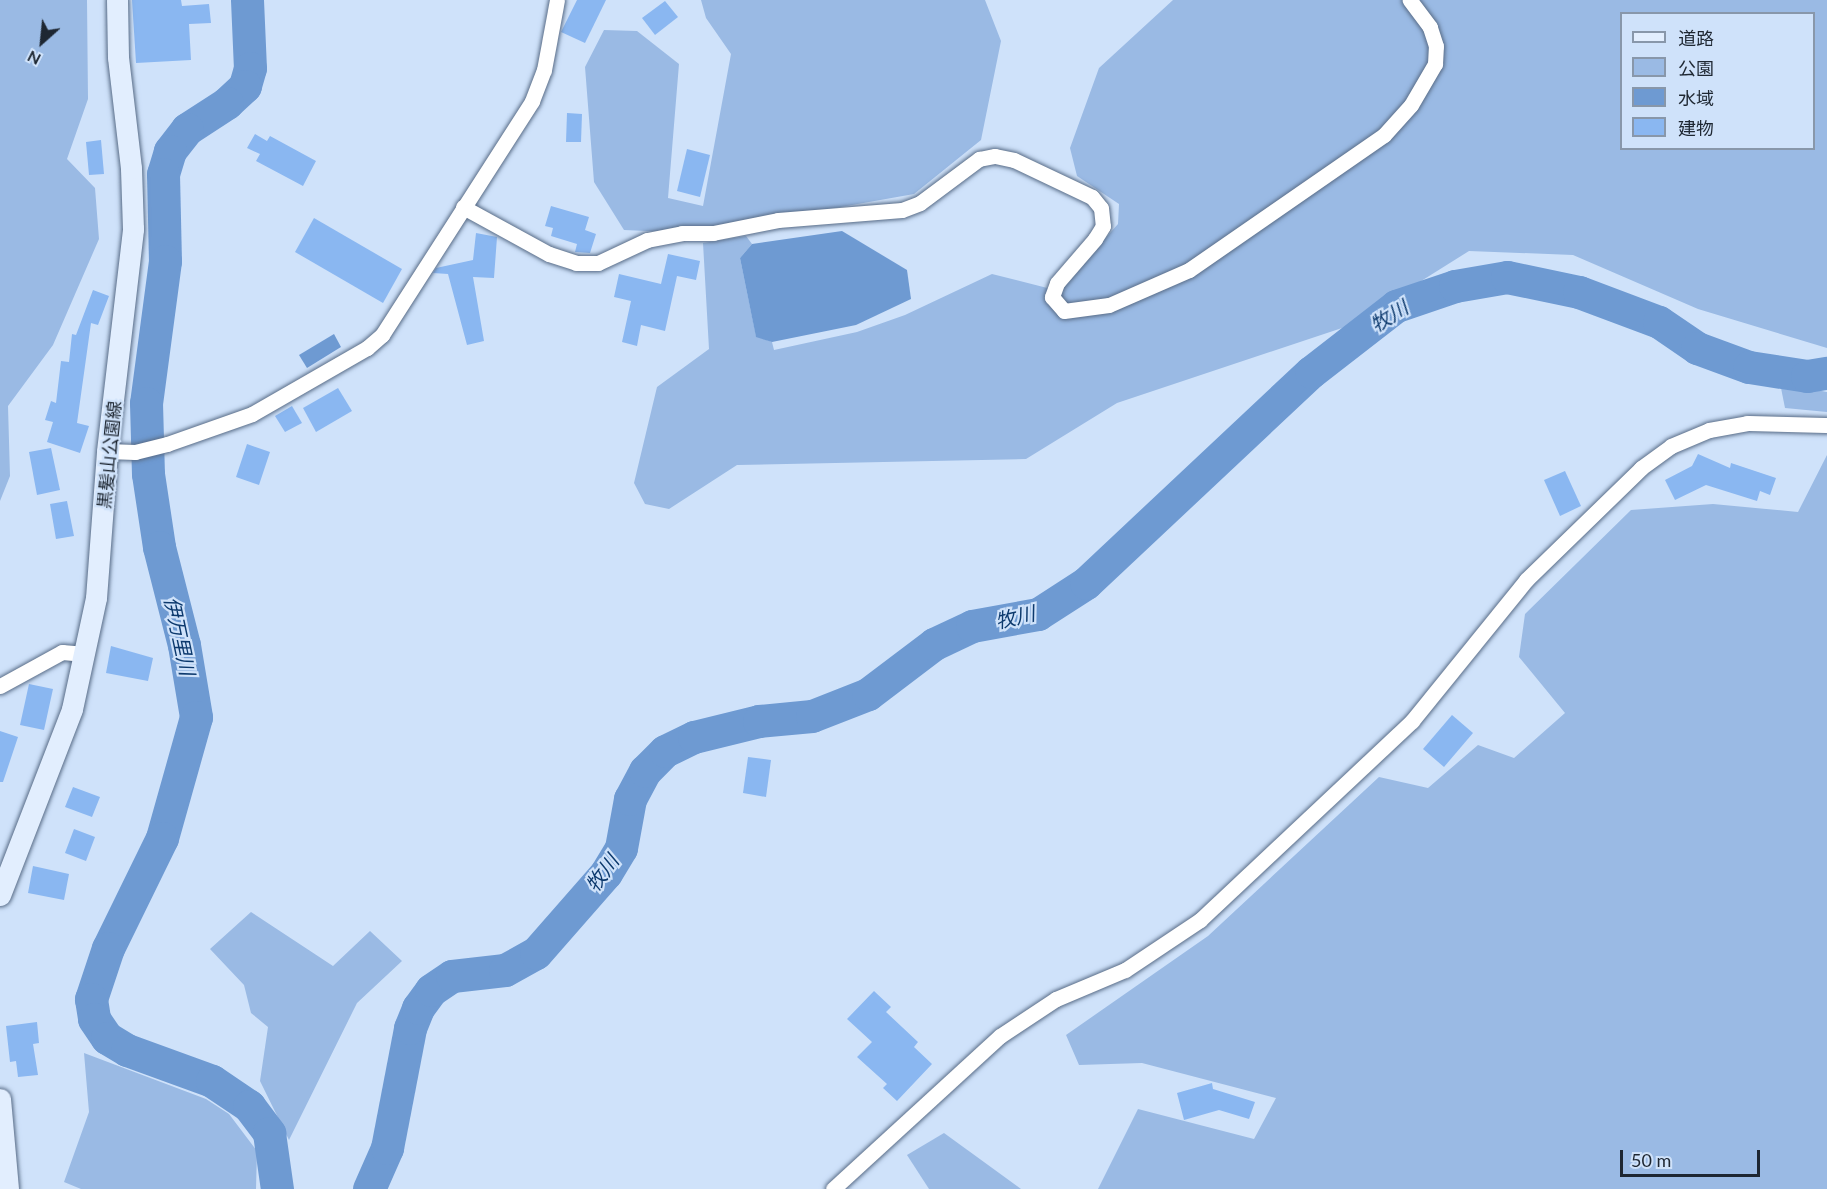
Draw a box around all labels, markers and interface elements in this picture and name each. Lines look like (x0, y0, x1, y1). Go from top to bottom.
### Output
north arrow (12, 12, 72, 72)
legend (1620, 12, 1815, 150)
text: 道路 (1678, 27, 1714, 49)
text: N (24, 47, 43, 70)
text: 公園 (1678, 57, 1714, 79)
text: 水域 (1678, 87, 1714, 109)
text: 建物 (1678, 117, 1714, 139)
water label: 牧川 (1366, 295, 1412, 337)
street label: 黒髪山公園線 (93, 400, 125, 510)
water label: 伊万里川 (160, 594, 200, 678)
water label: 牧川 (993, 601, 1037, 633)
water label: 牧川 (581, 850, 623, 896)
scale bar (1623, 1138, 1762, 1176)
text: 50 m (1631, 1149, 1671, 1171)

